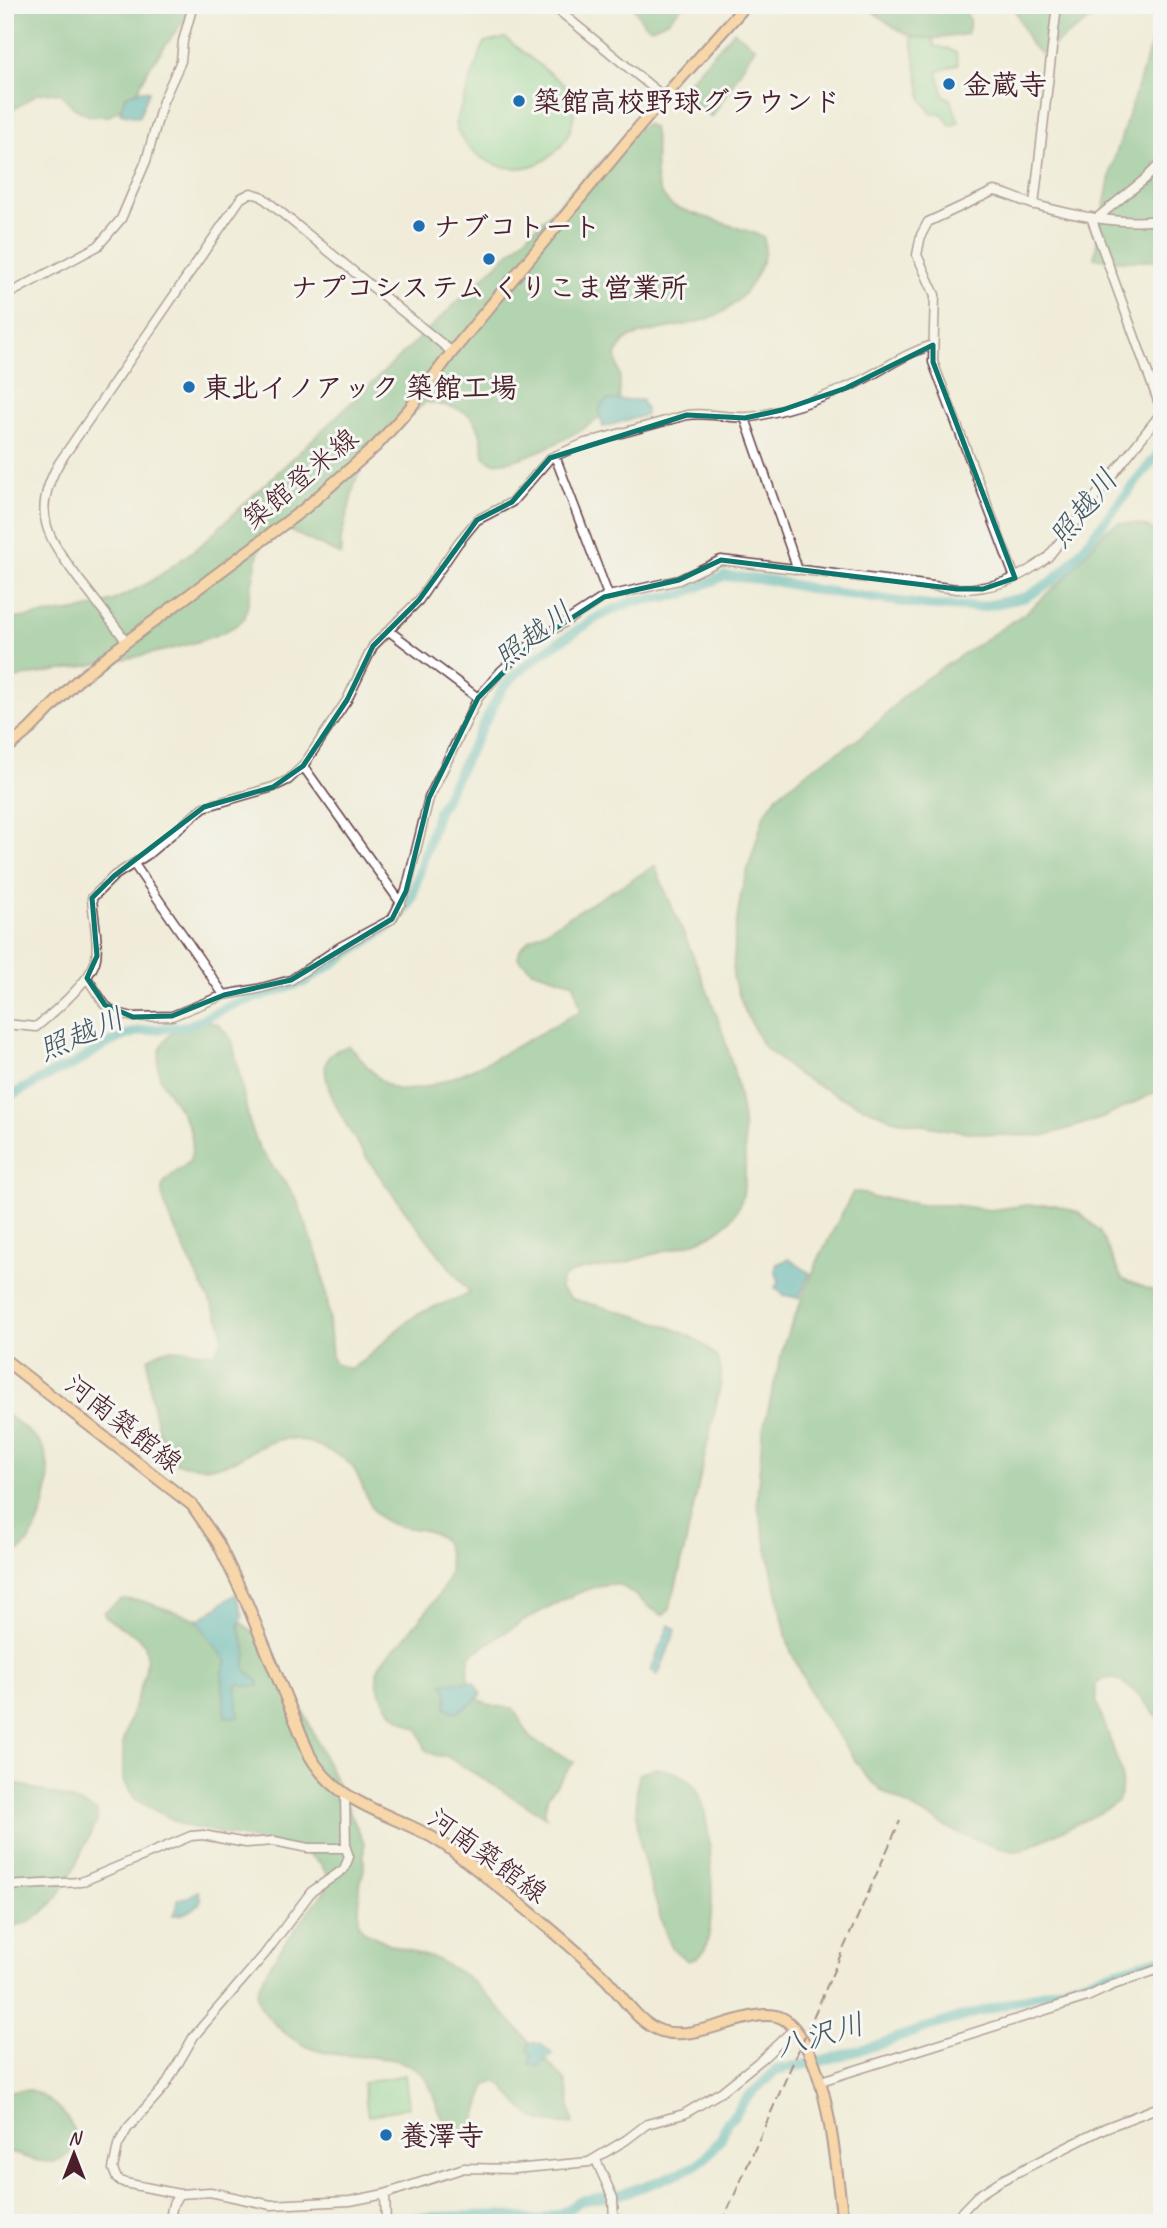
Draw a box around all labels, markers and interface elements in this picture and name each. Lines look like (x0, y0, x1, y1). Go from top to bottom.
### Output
place label: 金蔵寺 (963, 67, 1047, 102)
marker: 金蔵寺 (941, 76, 957, 92)
place label: 築館高校野球グラウンド (533, 84, 841, 119)
marker: 築館高校野球グラウンド (511, 93, 527, 109)
place label: ナブコトート (433, 209, 601, 244)
marker: ナブコトート (411, 218, 427, 234)
marker: ナプコシステム くりこま営業所 (481, 251, 497, 267)
place label: ナプコシステム くりこま営業所 (290, 270, 688, 305)
place label: 東北イノアック 築館工場 (203, 370, 518, 405)
marker: 東北イノアック 築館工場 (181, 379, 197, 395)
street label: 築館登米線 (235, 420, 365, 537)
water label: 照越川 (1040, 461, 1126, 555)
water label: 照越川 (486, 593, 580, 677)
water label: 照越川 (32, 999, 130, 1069)
street label: 河南築館線 (58, 1367, 190, 1480)
street label: 河南築館線 (421, 1800, 555, 1911)
water label: 八沢川 (772, 2004, 868, 2066)
place label: 養澤寺 (400, 2118, 484, 2153)
north arrow (38, 2120, 108, 2190)
text: N (68, 2126, 83, 2150)
marker: 養澤寺 (378, 2127, 394, 2143)

